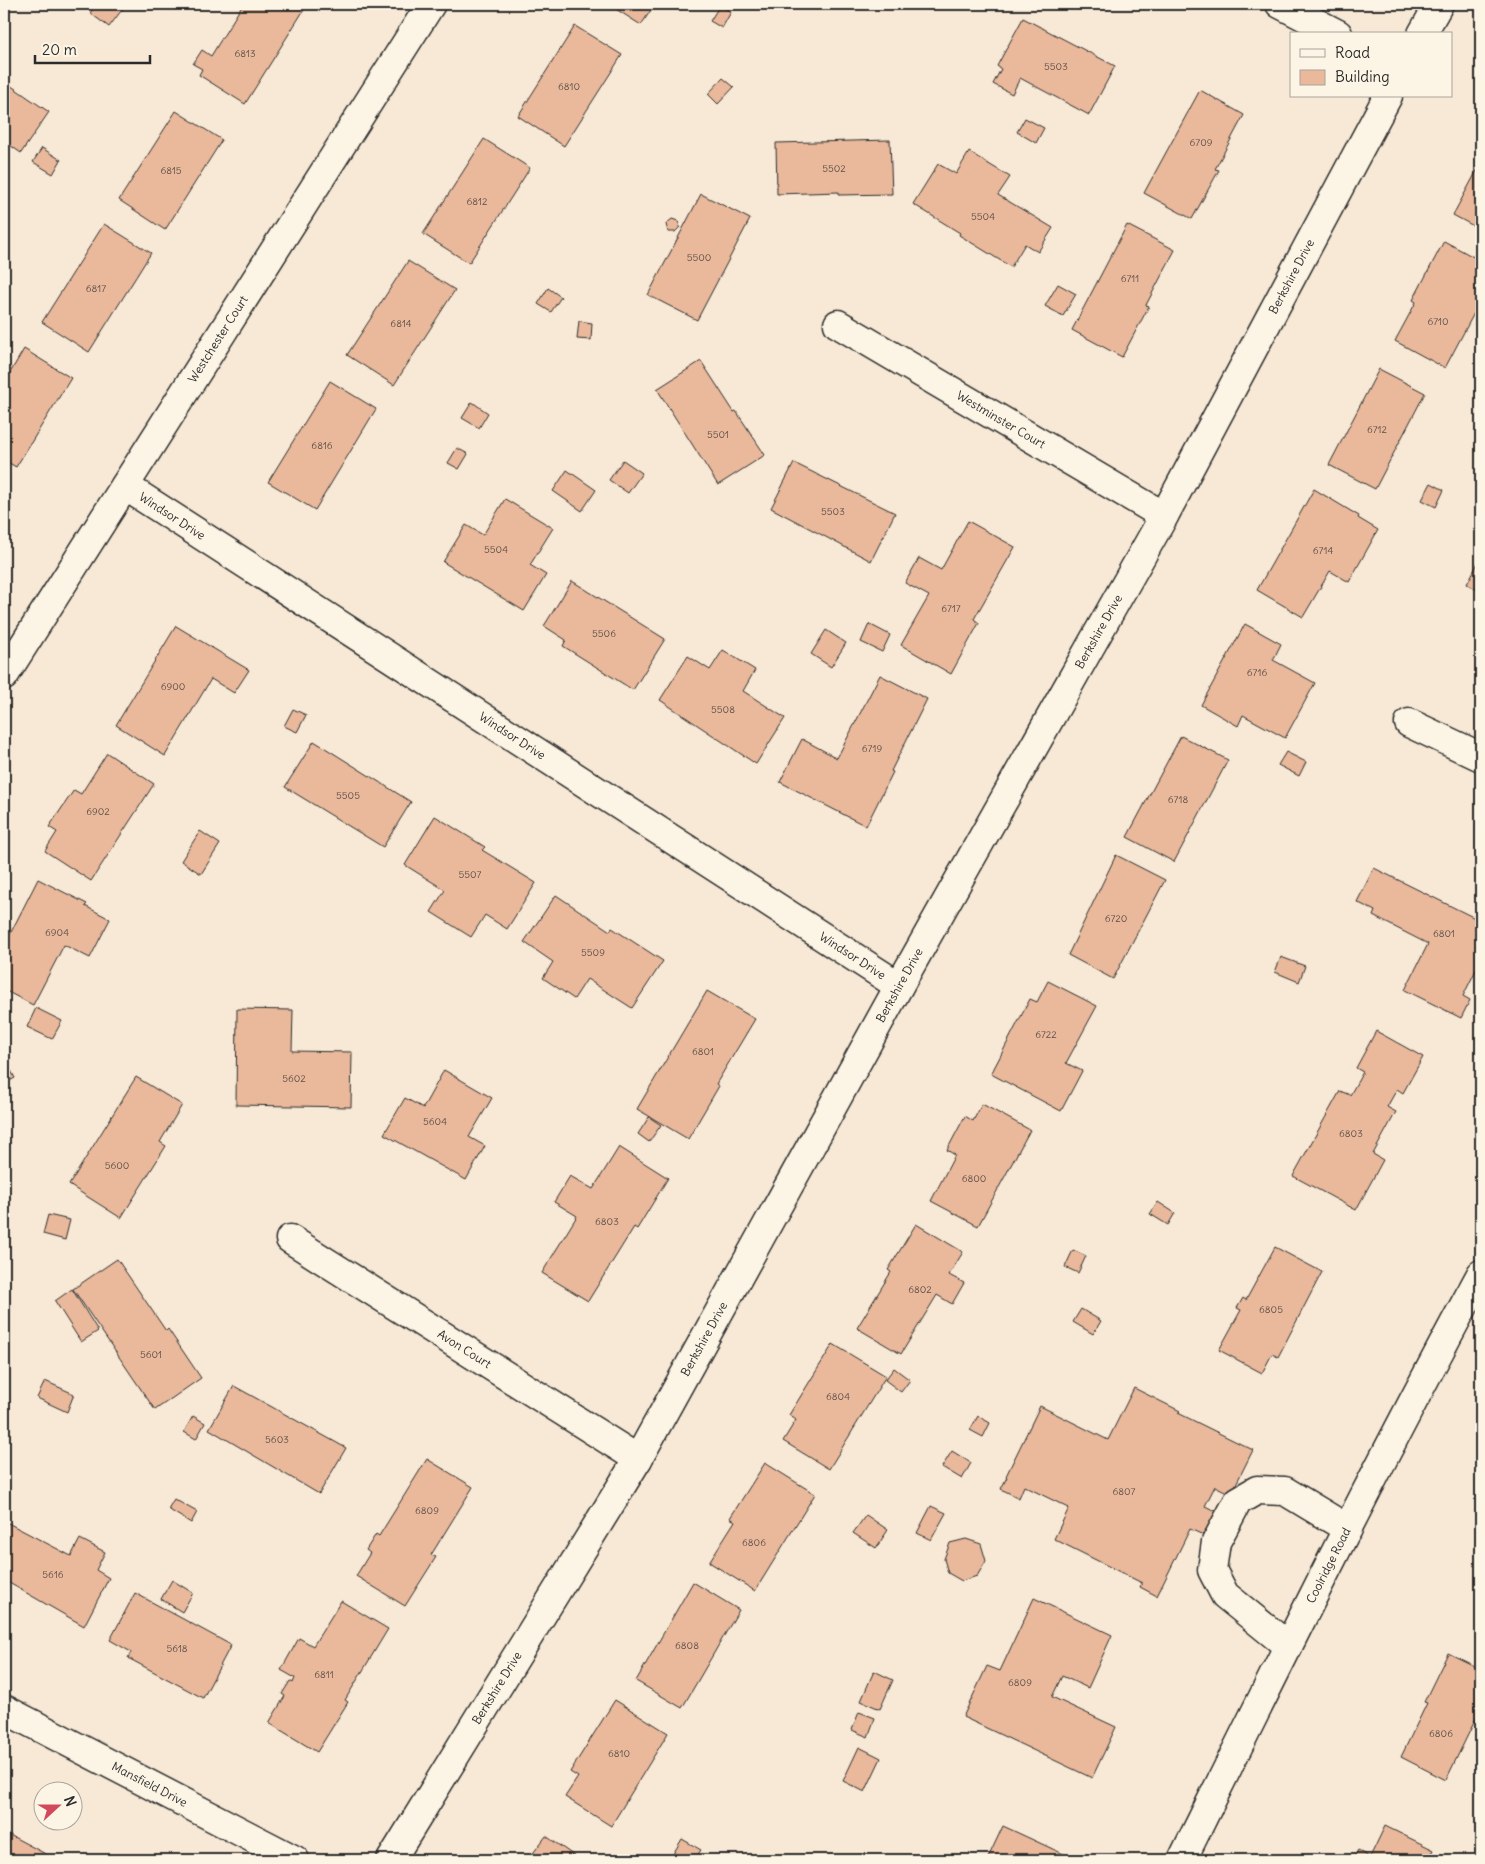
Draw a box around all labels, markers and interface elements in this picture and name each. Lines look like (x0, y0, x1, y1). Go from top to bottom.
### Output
scale bar (35, 32, 150, 64)
legend (1290, 32, 1452, 98)
text: 20 m (42, 40, 77, 59)
text: Road (1335, 43, 1370, 62)
house number: 6813 (234, 47, 256, 60)
house number: 5503 (1044, 60, 1068, 73)
text: Building (1335, 67, 1390, 86)
house number: 6810 (558, 80, 580, 93)
house number: 6709 (1190, 136, 1213, 149)
house number: 5502 (822, 162, 846, 175)
house number: 6815 (160, 164, 182, 177)
house number: 6812 (467, 195, 488, 208)
house number: 5504 (971, 210, 995, 223)
street label: Berkshire Drive (1265, 236, 1317, 316)
house number: 5500 (687, 251, 711, 264)
house number: 6711 (1121, 272, 1139, 285)
house number: 6817 (86, 282, 106, 295)
street label: Westchester Court (184, 293, 251, 385)
house number: 6710 (1427, 315, 1449, 328)
house number: 6814 (390, 317, 412, 330)
street label: Westminster Court (954, 387, 1048, 452)
house number: 6712 (1367, 423, 1388, 436)
house number: 5501 (707, 428, 729, 441)
house number: 6816 (311, 439, 333, 452)
street label: Windsor Drive (136, 489, 208, 543)
house number: 5503 (821, 505, 845, 518)
house number: 5504 (484, 543, 508, 556)
house number: 6714 (1313, 544, 1333, 557)
street label: Berkshire Drive (1071, 592, 1125, 671)
house number: 6717 (941, 602, 961, 615)
house number: 5506 (592, 627, 616, 640)
house number: 6716 (1247, 666, 1267, 679)
house number: 6900 (161, 680, 185, 693)
house number: 5508 (711, 703, 735, 716)
street label: Windsor Drive (476, 709, 549, 763)
house number: 6719 (862, 742, 882, 755)
house number: 5505 (336, 789, 360, 802)
house number: 6718 (1168, 793, 1188, 806)
house number: 6902 (86, 805, 110, 818)
house number: 5507 (459, 868, 482, 881)
house number: 6720 (1105, 912, 1127, 925)
house number: 6904 (45, 926, 69, 939)
house number: 6801 (1433, 927, 1455, 940)
street label: Windsor Drive (817, 929, 889, 982)
street label: Berkshire Drive (872, 945, 926, 1025)
house number: 5509 (581, 946, 605, 959)
house number: 6722 (1035, 1028, 1057, 1041)
house number: 6801 (692, 1045, 714, 1058)
house number: 5602 (282, 1072, 306, 1085)
house number: 5604 (423, 1115, 447, 1128)
house number: 6803 (1339, 1127, 1363, 1140)
house number: 5600 (105, 1159, 129, 1172)
house number: 6800 (962, 1172, 986, 1185)
house number: 6803 (595, 1215, 619, 1228)
house number: 6802 (908, 1283, 932, 1296)
street label: Berkshire Drive (677, 1299, 730, 1379)
house number: 6805 (1259, 1303, 1283, 1316)
street label: Avon Court (435, 1326, 494, 1371)
house number: 5601 (140, 1348, 162, 1361)
house number: 6804 (826, 1390, 850, 1403)
house number: 5603 (265, 1433, 289, 1446)
house number: 6807 (1113, 1485, 1136, 1498)
house number: 6809 (415, 1504, 439, 1517)
street label: Coolridge Road (1303, 1525, 1354, 1606)
house number: 6806 (742, 1536, 766, 1549)
house number: 5616 (42, 1568, 64, 1581)
house number: 6808 (675, 1639, 699, 1652)
house number: 5618 (166, 1642, 188, 1655)
street label: Berkshire Drive (468, 1649, 525, 1727)
house number: 6811 (314, 1668, 334, 1681)
house number: 6809 (1008, 1676, 1032, 1689)
house number: 6806 (1429, 1727, 1453, 1740)
house number: 6810 (608, 1747, 630, 1760)
street label: Mansfield Drive (109, 1758, 190, 1810)
north arrow (32, 1782, 82, 1832)
text: N (60, 1794, 80, 1809)

